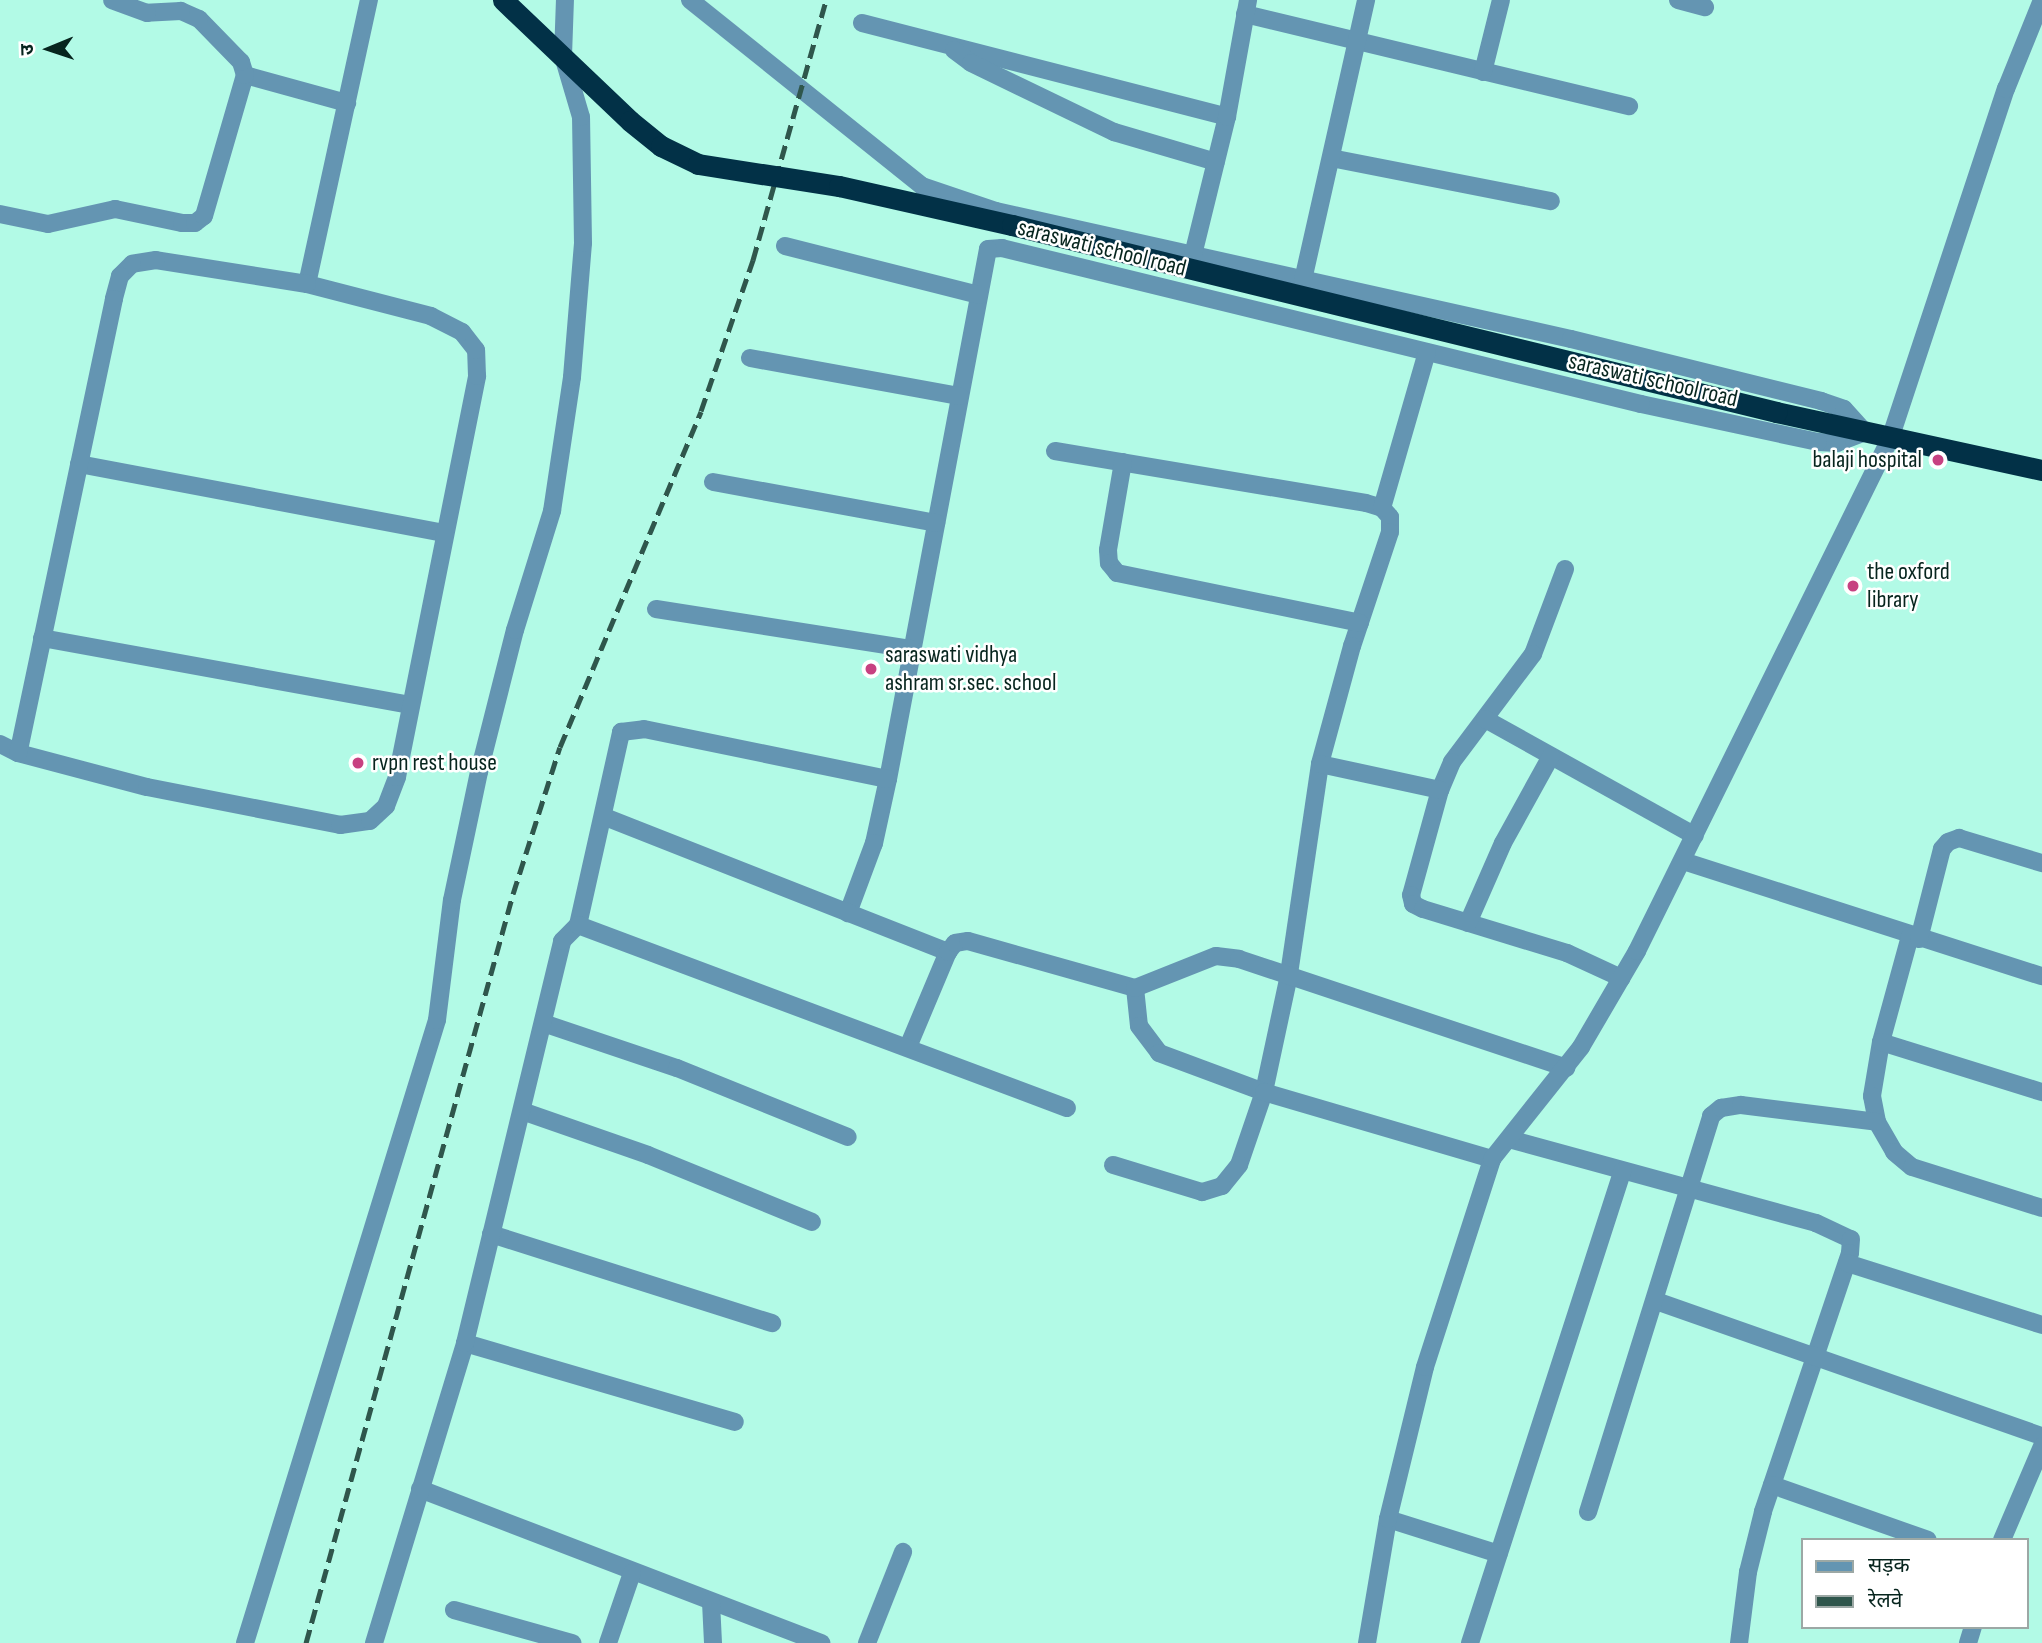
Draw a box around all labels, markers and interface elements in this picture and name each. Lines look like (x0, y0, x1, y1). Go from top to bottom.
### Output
north arrow (14, 14, 84, 84)
text: उ (16, 44, 39, 56)
street label: saraswati school road (1015, 213, 1189, 283)
street label: saraswati school road (1566, 347, 1740, 413)
place label: balaji hospital (1812, 446, 1922, 474)
marker: balaji hospital (1928, 450, 1948, 470)
place label: the oxford library (1867, 558, 1950, 614)
marker: the oxford library (1845, 578, 1861, 594)
place label: saraswati vidhya ashram sr.sec. school (885, 641, 1056, 697)
marker: saraswati vidhya ashram sr.sec. school (863, 661, 879, 677)
place label: rvpn rest house (372, 749, 497, 777)
marker: rvpn rest house (350, 755, 366, 771)
legend (1800, 1538, 2028, 1629)
text: सड़क (1868, 1553, 1910, 1578)
text: रेलवे (1868, 1588, 1903, 1613)

